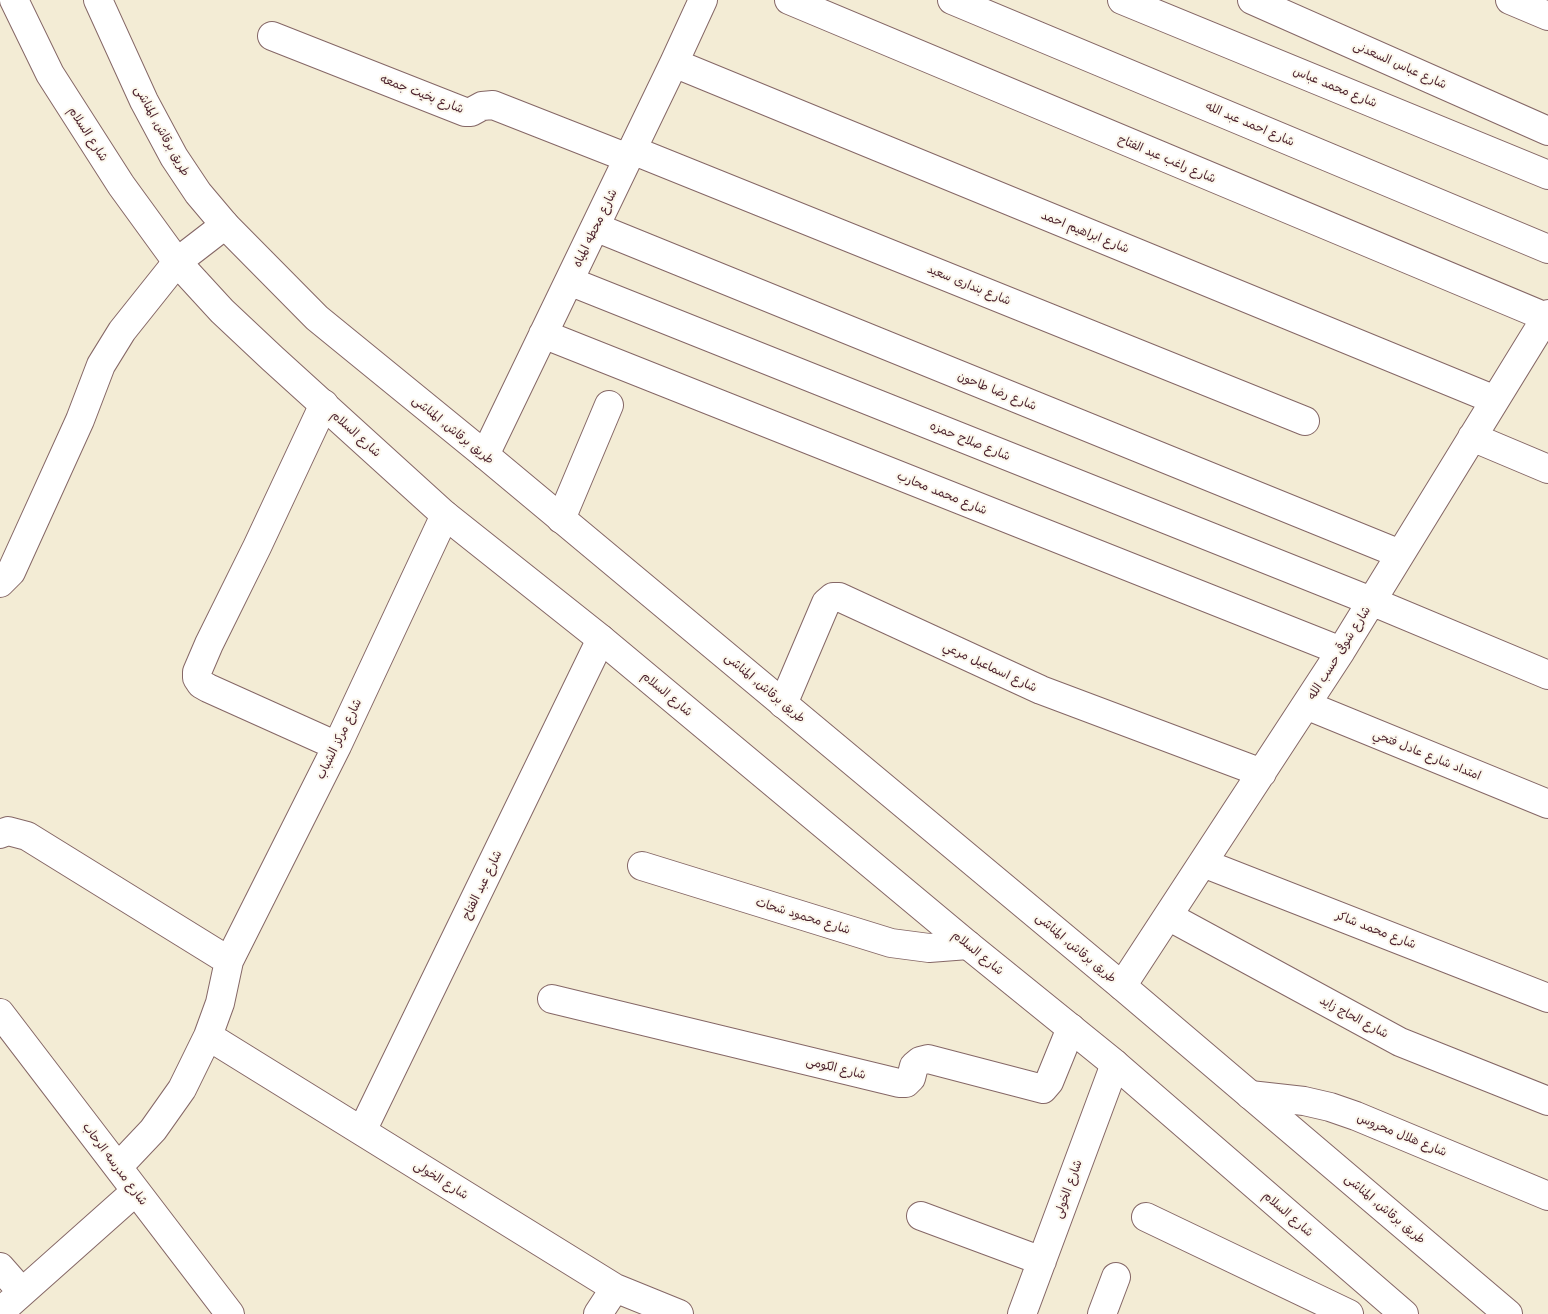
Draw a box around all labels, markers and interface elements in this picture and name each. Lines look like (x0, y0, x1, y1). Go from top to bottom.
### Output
street label: شارع عباس السعدنى (1351, 38, 1449, 92)
street label: شارع محمد عباس (1291, 64, 1379, 110)
street label: شارع بخيت جمعه (378, 71, 466, 117)
street label: طريق برقاش, المناشى (131, 83, 193, 179)
street label: شارع احمد عبد الله (1203, 99, 1297, 149)
street label: شارع السلام (65, 104, 111, 164)
street label: شارع راغب عبد الفتاح (1116, 132, 1218, 186)
street label: شارع محطه المياه (570, 187, 620, 269)
street label: شارع ابراهيم احمد (1039, 208, 1131, 256)
street label: شارع بندارى سعيد (925, 262, 1013, 308)
street label: شارع رضا طاحون (955, 369, 1039, 413)
street label: طريق برقاش, المناشى (409, 393, 497, 467)
street label: شارع السلام (328, 408, 384, 460)
street label: شارع صلاح حمزه (928, 418, 1012, 464)
street label: شارع محمد محارب (895, 468, 989, 518)
street label: شارع شوقى حسب الله (1304, 604, 1374, 702)
street label: شارع اسماعيل مرعي (941, 639, 1039, 695)
street label: طريق برقاش, المناشى (722, 650, 808, 726)
street label: شارع السلام (639, 669, 695, 719)
street label: شارع مركز الشباب (313, 696, 365, 782)
street label: امتداد شارع عادل فتحي (1371, 727, 1483, 783)
street label: شارع عبد الفتاح (459, 848, 505, 922)
street label: شارع محمود شحات (754, 895, 852, 937)
street label: شارع محمد شاكر (1334, 908, 1418, 952)
street label: طريق برقاش, المناشى (1033, 910, 1119, 986)
street label: شارع السلام (949, 928, 1007, 978)
street label: شارع الحاج زايد (1317, 993, 1391, 1041)
street label: شارع الكومى (805, 1054, 867, 1082)
street label: شارع هلال محروس (1355, 1110, 1449, 1160)
street label: شارع مدرسه الرحاب (79, 1120, 151, 1208)
street label: شارع الخولى (411, 1158, 471, 1202)
street label: شارع الخولى (1051, 1158, 1085, 1220)
street label: طريق برقاش, المناشى (1342, 1171, 1428, 1247)
street label: شارع السلام (1260, 1188, 1316, 1240)

